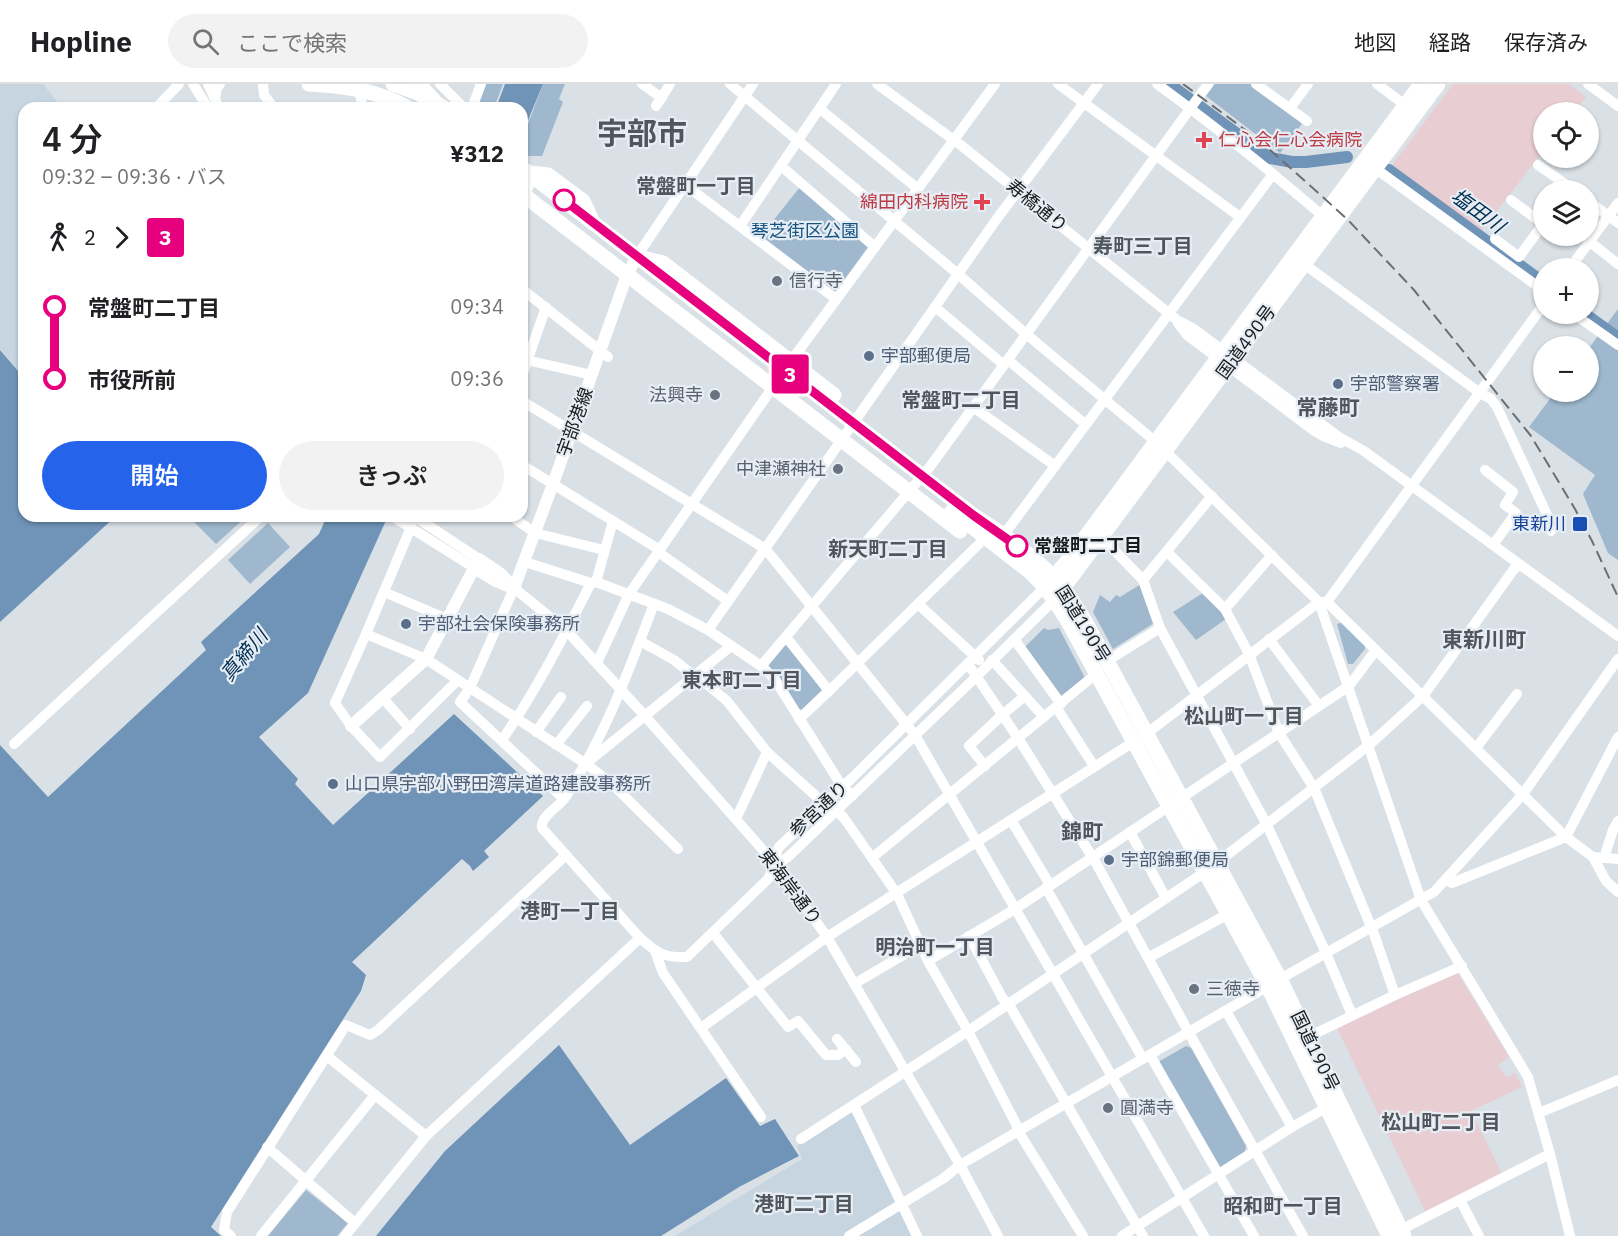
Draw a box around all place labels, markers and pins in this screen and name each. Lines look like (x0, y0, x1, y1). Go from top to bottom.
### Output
place label: 仁心会仁心会病院 (1218, 128, 1362, 151)
marker: 仁心会仁心会病院 (1195, 131, 1213, 149)
unlabelled marker (553, 189, 575, 211)
place label: 綿田内科病院 (860, 190, 968, 213)
marker: 綿田内科病院 (973, 193, 991, 211)
place label: 信行寺 (789, 269, 843, 292)
marker: 信行寺 (770, 274, 784, 288)
place label: 宇部郵便局 (881, 344, 971, 367)
marker: 宇部郵便局 (862, 349, 876, 363)
place label: 宇部警察署 (1350, 372, 1440, 395)
marker: 宇部警察署 (1331, 377, 1345, 391)
place label: 法興寺 (649, 383, 703, 406)
marker: 法興寺 (708, 388, 722, 402)
place label: 中津瀬神社 (736, 457, 826, 480)
marker: 中津瀬神社 (831, 462, 845, 476)
place label: 東新川 (1512, 512, 1566, 535)
marker: 東新川 (1571, 515, 1589, 533)
place label: 常盤町二丁目 (1034, 534, 1142, 557)
marker: 常盤町二丁目 (1006, 535, 1028, 557)
place label: 宇部社会保険事務所 (418, 612, 580, 635)
marker: 宇部社会保険事務所 (399, 617, 413, 631)
place label: 山口県宇部小野田湾岸道路建設事務所 (345, 772, 651, 795)
marker: 山口県宇部小野田湾岸道路建設事務所 (326, 777, 340, 791)
place label: 宇部錦郵便局 (1121, 848, 1229, 871)
marker: 宇部錦郵便局 (1102, 853, 1116, 867)
place label: 三徳寺 (1206, 977, 1260, 1000)
marker: 三徳寺 (1187, 982, 1201, 996)
place label: 圓満寺 (1120, 1096, 1174, 1119)
marker: 圓満寺 (1101, 1101, 1115, 1115)

